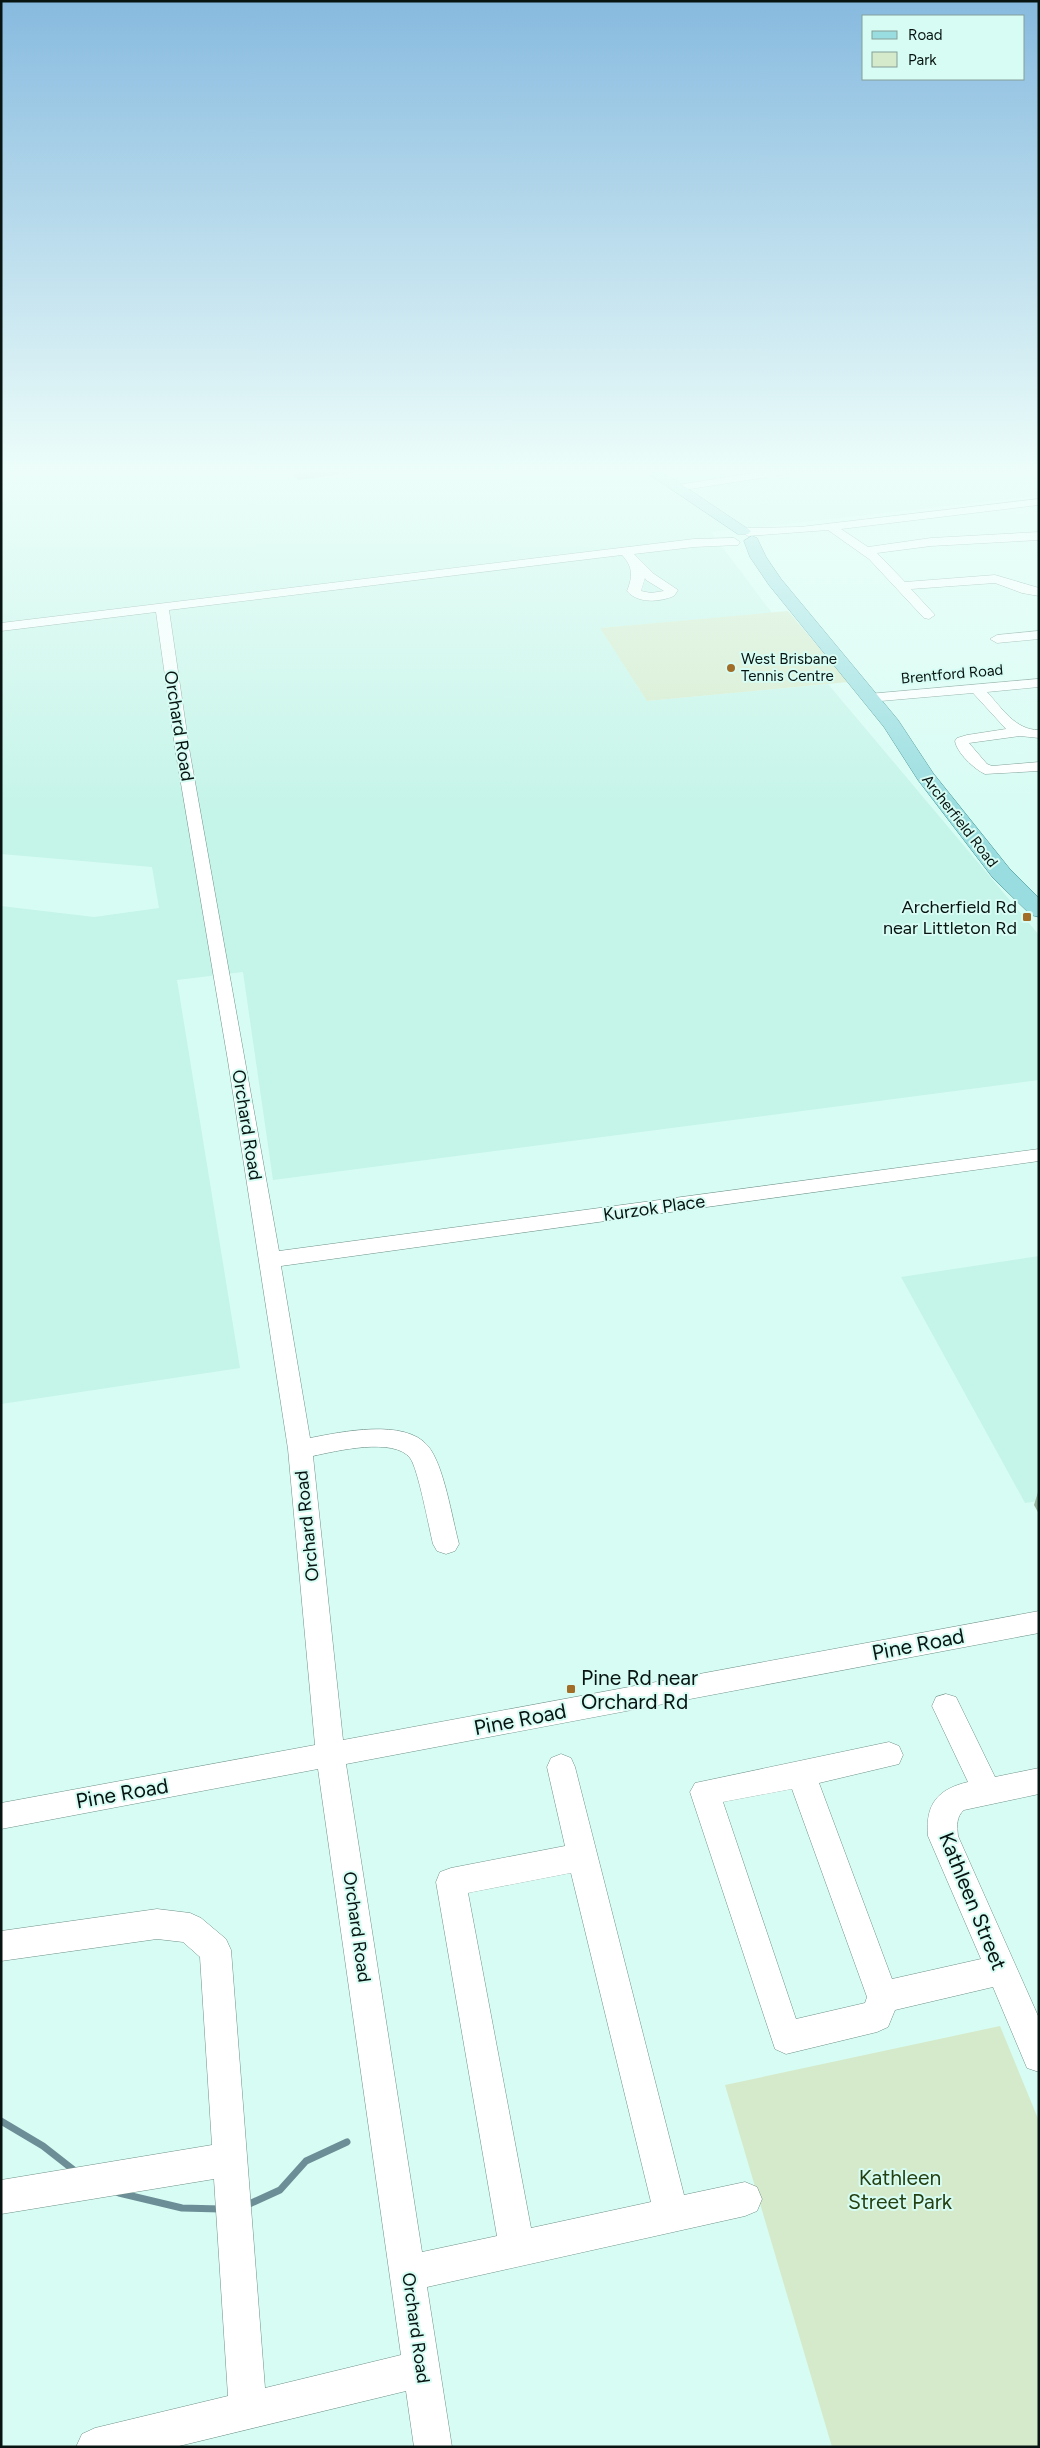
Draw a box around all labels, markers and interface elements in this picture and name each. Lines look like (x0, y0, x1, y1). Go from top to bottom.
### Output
legend (862, 15, 1025, 80)
text: Road (908, 26, 943, 44)
text: Park (908, 51, 937, 69)
place label: West Brisbane Tennis Centre (741, 650, 837, 685)
street label: Brentford Road (900, 661, 1004, 687)
marker: West Brisbane Tennis Centre (725, 662, 737, 674)
street label: Orchard Road (159, 669, 199, 783)
street label: Archerfield Road (918, 771, 1002, 871)
place label: Archerfield Rd near Littleton Rd (883, 896, 1017, 939)
marker: Archerfield Rd near Littleton Rd (1021, 911, 1033, 923)
street label: Orchard Road (227, 1068, 267, 1182)
street label: Kurzok Place (602, 1190, 707, 1226)
street label: Orchard Road (290, 1469, 324, 1583)
street label: Pine Road (870, 1623, 966, 1665)
place label: Pine Rd near Orchard Rd (581, 1665, 698, 1714)
marker: Pine Rd near Orchard Rd (565, 1683, 577, 1695)
street label: Pine Road (472, 1698, 568, 1740)
street label: Pine Road (74, 1773, 170, 1813)
street label: Kathleen Street (934, 1829, 1012, 1974)
street label: Orchard Road (338, 1870, 376, 1984)
park label: Kathleen Street Park (848, 2165, 953, 2214)
street label: Orchard Road (397, 2271, 435, 2385)

